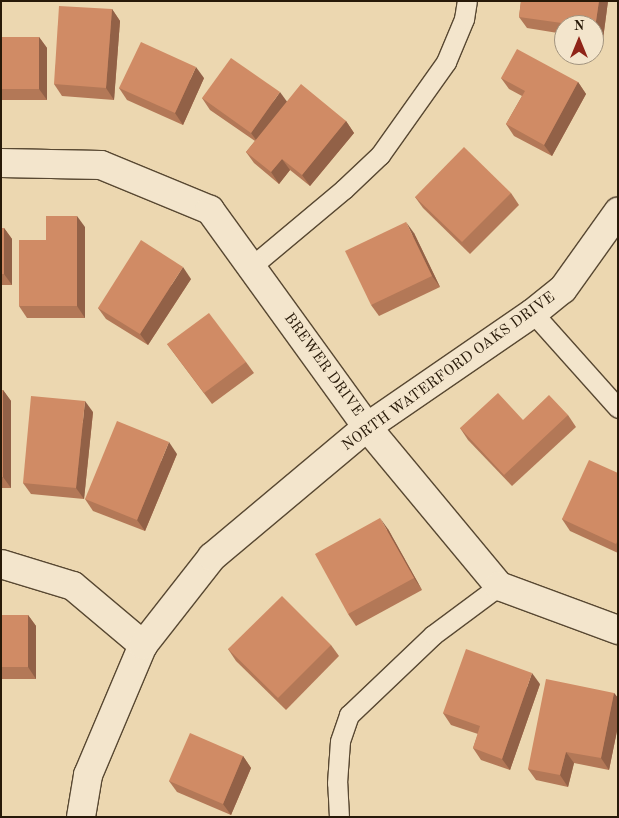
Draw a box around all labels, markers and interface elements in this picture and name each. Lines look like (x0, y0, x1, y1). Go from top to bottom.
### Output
north arrow (554, 15, 604, 65)
text: N (574, 19, 584, 33)
street label: NORTH WATERFORD OAKS DRIVE (339, 289, 559, 455)
street label: BREWER DRIVE (280, 310, 366, 420)

